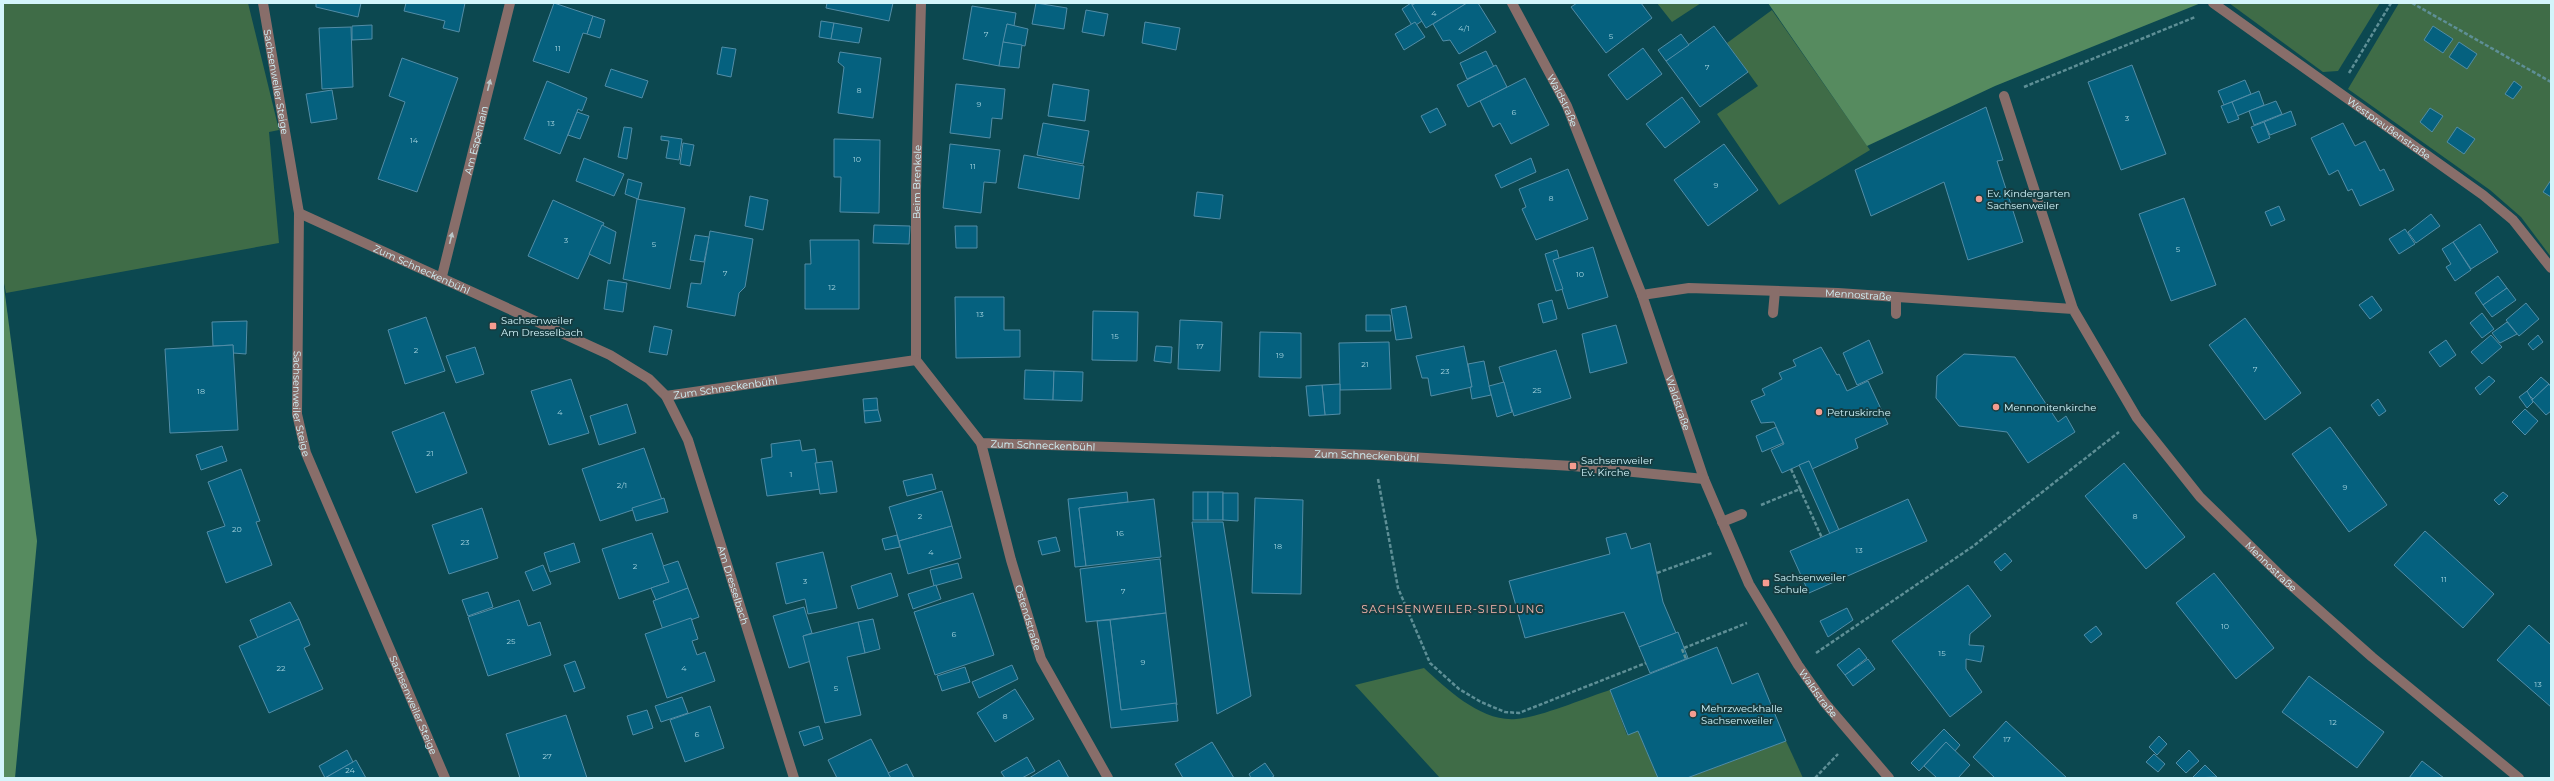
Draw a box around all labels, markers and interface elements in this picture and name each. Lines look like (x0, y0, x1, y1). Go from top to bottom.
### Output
house number: 4 (1431, 8, 1437, 18)
house number: 4/1 (1458, 23, 1470, 33)
street label: Sachsenweiler Steige (261, 28, 291, 136)
house number: 7 (984, 29, 989, 39)
house number: 5 (1609, 31, 1614, 41)
house number: 11 (555, 43, 561, 53)
house number: 7 (1705, 62, 1710, 72)
street label: Waldstraße (1544, 72, 1581, 129)
one-way arrow (487, 79, 493, 91)
house number: 8 (856, 85, 862, 95)
street label: Westpreußenstraße (2344, 94, 2433, 163)
house number: 9 (977, 99, 982, 109)
street label: Am Espenrain (461, 104, 491, 176)
house number: 6 (1512, 107, 1517, 117)
house number: 3 (2125, 113, 2130, 123)
house number: 13 (547, 118, 555, 128)
house number: 14 (410, 135, 419, 145)
street label: Beim Brenkele (910, 145, 924, 219)
house number: 10 (853, 154, 861, 164)
house number: 11 (970, 161, 976, 171)
house number: 9 (1714, 180, 1719, 190)
place label: Ev. Kindergarten Sachsenweiler (1987, 187, 2070, 212)
house number: 8 (1548, 193, 1554, 203)
marker: Ev. Kindergarten Sachsenweiler (1974, 194, 1984, 204)
one-way arrow (448, 232, 454, 244)
house number: 3 (564, 235, 569, 245)
house number: 5 (652, 239, 657, 249)
street label: Zum Schneckenbühl (371, 242, 472, 297)
house number: 5 (2176, 244, 2181, 254)
house number: 7 (723, 268, 728, 278)
house number: 10 (1576, 269, 1584, 279)
house number: 12 (828, 282, 836, 292)
street label: Mennostraße (1825, 287, 1892, 304)
house number: 13 (976, 309, 984, 319)
place label: Sachsenweiler Am Dresselbach (501, 314, 583, 339)
marker: Sachsenweiler Am Dresselbach (488, 321, 498, 331)
house number: 15 (1111, 331, 1119, 341)
house number: 17 (1196, 341, 1204, 351)
house number: 2 (414, 345, 419, 355)
house number: 19 (1276, 350, 1284, 360)
street label: Sachsenweiler Steige (290, 351, 313, 459)
house number: 21 (1361, 359, 1369, 369)
house number: 7 (2253, 364, 2258, 374)
house number: 23 (1440, 366, 1450, 376)
street label: Zum Schneckenbühl (673, 374, 778, 402)
street label: Waldstraße (1663, 374, 1693, 432)
house number: 25 (1532, 385, 1542, 395)
house number: 18 (197, 386, 205, 396)
place label: Mennonitenkirche (2004, 401, 2096, 414)
marker: Mennonitenkirche (1991, 402, 2001, 412)
place label: Petruskirche (1827, 406, 1891, 419)
house number: 4 (557, 407, 563, 417)
marker: Petruskirche (1814, 407, 1824, 417)
street label: Zum Schneckenbühl (990, 437, 1096, 453)
street label: Zum Schneckenbühl (1314, 447, 1420, 465)
house number: 21 (426, 448, 434, 458)
place label: Sachsenweiler Ev. Kirche (1581, 454, 1653, 479)
marker: Sachsenweiler Ev. Kirche (1568, 461, 1578, 471)
house number: 1 (790, 469, 792, 479)
house number: 2/1 (617, 480, 627, 490)
house number: 9 (2343, 482, 2348, 492)
house number: 2 (918, 511, 923, 521)
house number: 8 (2132, 511, 2138, 521)
house number: 20 (232, 524, 242, 534)
house number: 16 (1116, 528, 1124, 538)
house number: 23 (460, 537, 470, 547)
street label: Mennostraße (2242, 539, 2299, 594)
house number: 18 (1274, 541, 1282, 551)
street label: Am Dresselbach (715, 544, 752, 626)
house number: 13 (1855, 545, 1863, 555)
house number: 4 (928, 547, 934, 557)
house number: 2 (633, 561, 638, 571)
place label: Sachsenweiler Schule (1774, 571, 1846, 596)
house number: 11 (2441, 574, 2447, 584)
house number: 3 (803, 576, 808, 586)
marker: Sachsenweiler Schule (1761, 578, 1771, 588)
street label: Ostendstraße (1012, 583, 1044, 652)
house number: 7 (1121, 586, 1126, 596)
district label: SACHSENWEILER-SIEDLUNG (1361, 602, 1545, 616)
house number: 10 (2221, 621, 2229, 631)
house number: 6 (952, 629, 957, 639)
house number: 25 (506, 636, 516, 646)
house number: 15 (1938, 648, 1946, 658)
street label: Sachsenweiler Steige (386, 654, 440, 757)
house number: 9 (1141, 657, 1146, 667)
house number: 22 (276, 663, 286, 673)
house number: 4 (681, 663, 687, 673)
street label: Waldstraße (1796, 667, 1840, 720)
house number: 13 (2534, 679, 2542, 689)
house number: 5 (834, 683, 839, 693)
place label: Mehrzweckhalle Sachsenweiler (1701, 702, 1783, 727)
marker: Mehrzweckhalle Sachsenweiler (1688, 709, 1698, 719)
house number: 8 (1002, 711, 1008, 721)
house number: 12 (2329, 717, 2337, 727)
house number: 6 (695, 729, 700, 739)
house number: 17 (2003, 734, 2011, 744)
house number: 27 (542, 751, 552, 761)
house number: 24 (345, 765, 356, 775)

